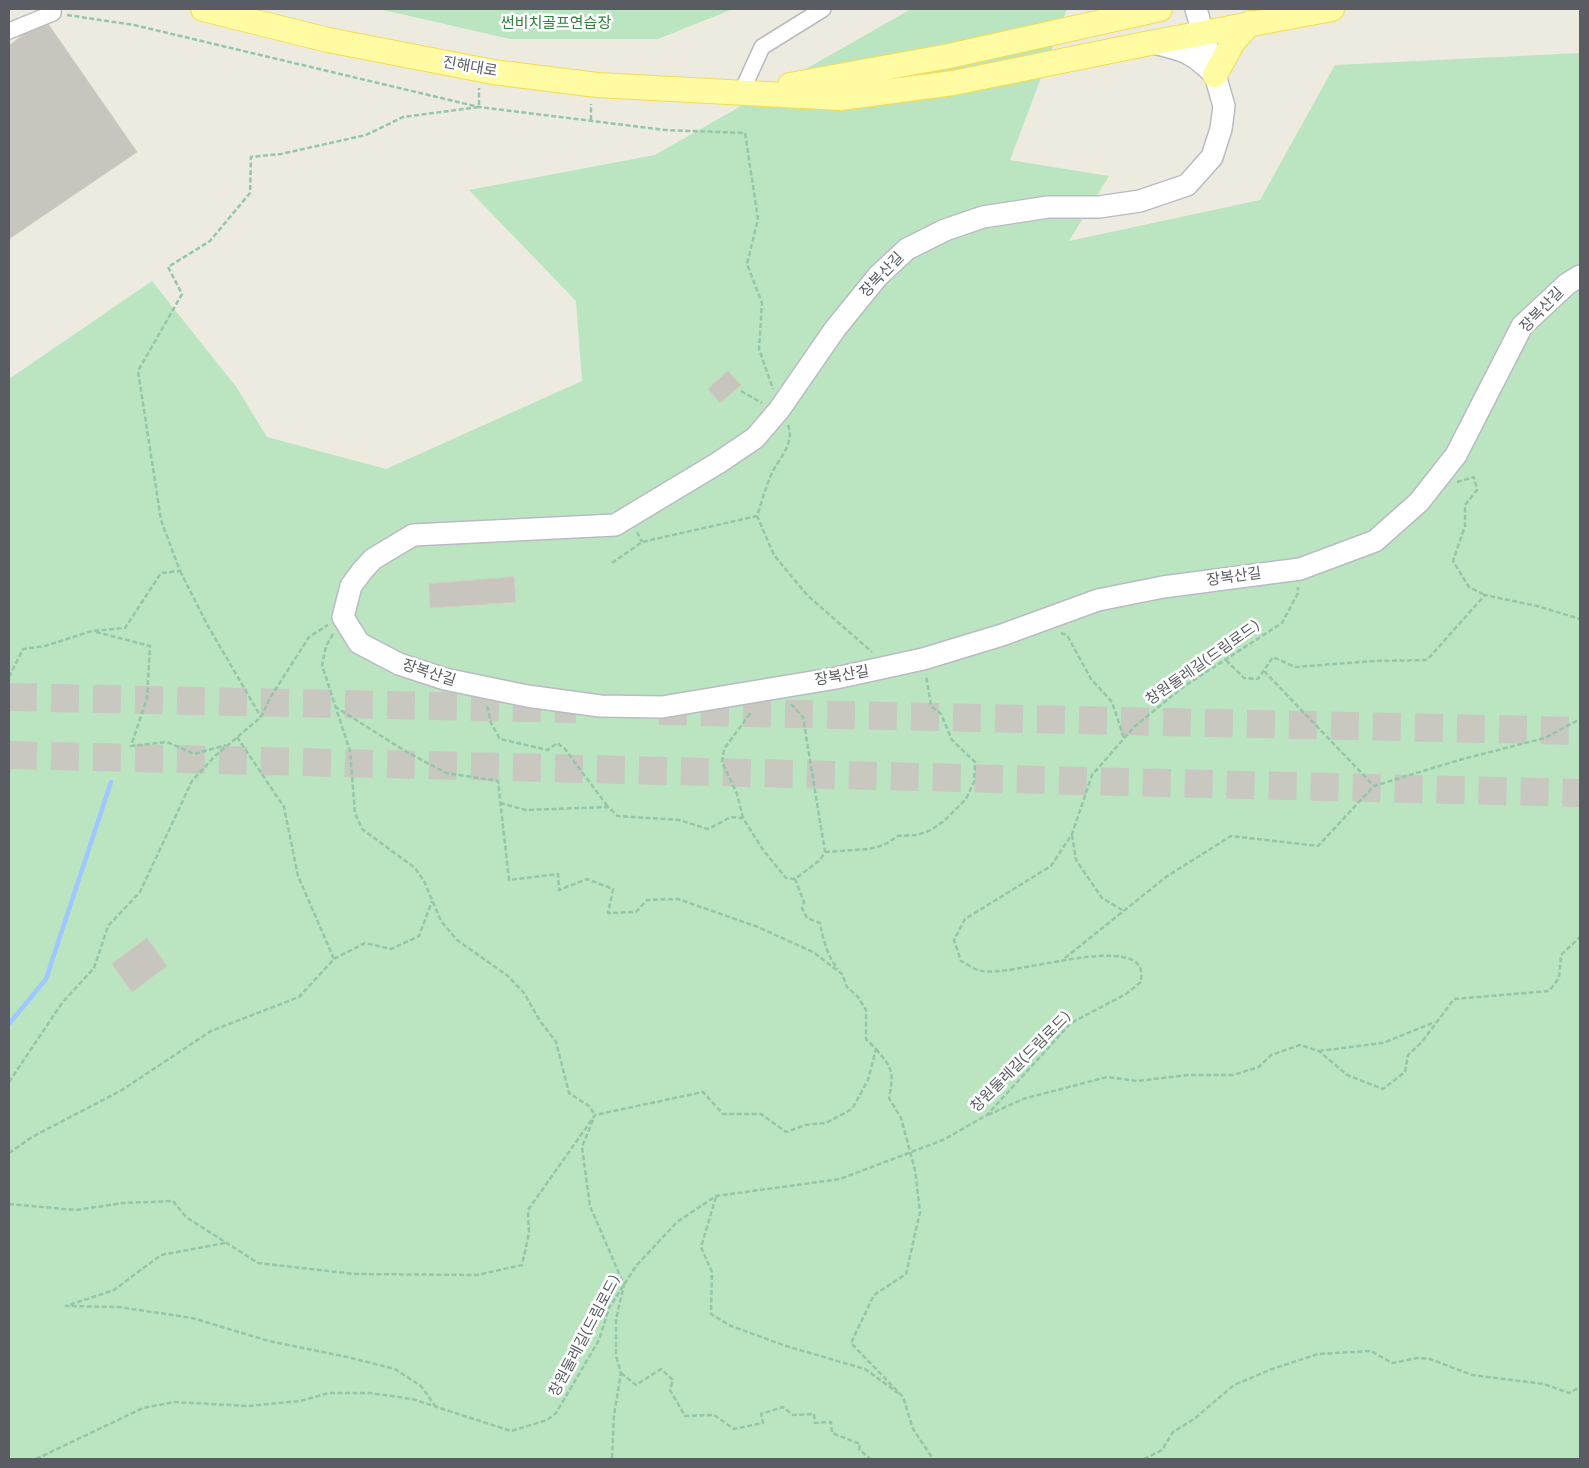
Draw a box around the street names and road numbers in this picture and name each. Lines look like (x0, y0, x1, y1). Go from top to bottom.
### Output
street label: 진해대로 (441, 53, 499, 81)
street label: 장복산길 (856, 249, 908, 301)
street label: 장복산길 (1516, 284, 1568, 336)
street label: 장복산길 (1205, 564, 1263, 590)
street label: 창원둘레길(드림로드) (1143, 617, 1263, 709)
street label: 장복산길 (400, 656, 458, 690)
street label: 장복산길 (813, 662, 871, 690)
street label: 창원둘레길(드림로드) (967, 1008, 1075, 1116)
street label: 창원둘레길(드림로드) (545, 1272, 625, 1400)

